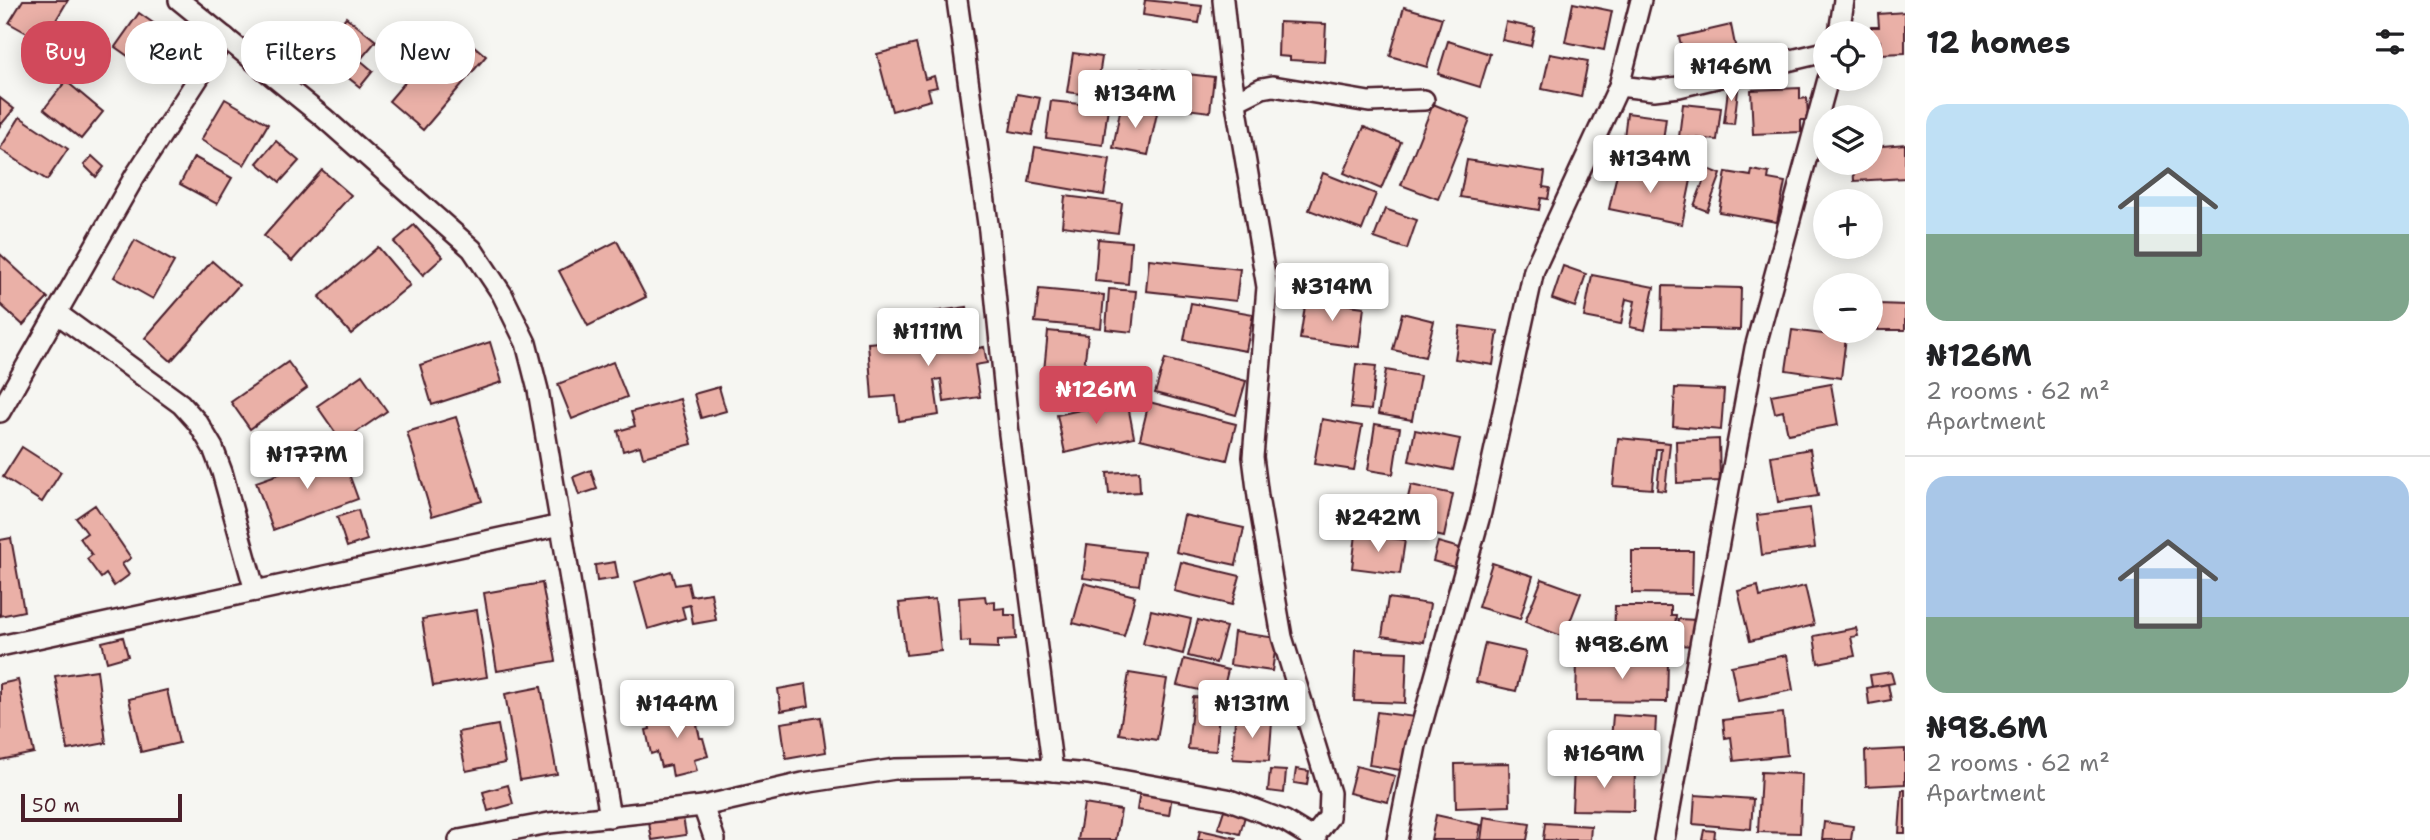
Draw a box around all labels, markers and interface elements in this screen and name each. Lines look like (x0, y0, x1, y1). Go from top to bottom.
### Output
chip: Buy (21, 21, 111, 84)
chip: Rent (125, 21, 227, 84)
chip: Filters (241, 21, 361, 84)
chip: New (375, 21, 475, 84)
map controls (1813, 21, 1883, 343)
button: locate (1813, 21, 1883, 91)
text: 12 homes (1926, 22, 2070, 63)
icon: filters (2371, 23, 2409, 61)
pin: ₦146M (1682, 43, 1780, 103)
text: ₦146M (1690, 51, 1772, 81)
pin: ₦134M (1086, 71, 1184, 130)
text: ₦134M (1094, 78, 1176, 108)
button: layers (1813, 105, 1883, 175)
pin: ₦134M (1601, 136, 1699, 195)
text: ₦134M (1609, 143, 1691, 173)
icon: home (2105, 149, 2231, 275)
button: + (1813, 189, 1883, 259)
pin: ₦314M (1283, 264, 1381, 323)
text: ₦314M (1292, 271, 1372, 301)
button: − (1813, 273, 1883, 343)
pin: ₦111M (879, 308, 977, 368)
text: ₦111M (893, 316, 963, 346)
text: ₦126M (1926, 335, 2032, 376)
pin: ₦126M (1047, 366, 1145, 426)
text: ₦126M (1055, 374, 1137, 404)
text: 2 rooms · 62 m² (1926, 376, 2110, 406)
text: Apartment (1926, 406, 2046, 436)
pin: ₦177M (258, 432, 356, 491)
text: ₦177M (266, 439, 348, 469)
pin: ₦242M (1329, 494, 1427, 554)
text: ₦242M (1335, 502, 1421, 532)
icon: home (2105, 521, 2231, 647)
pin: ₦98.6M (1565, 622, 1679, 681)
text: ₦98.6M (1575, 629, 1669, 659)
pin: ₦144M (628, 680, 726, 740)
pin: ₦131M (1203, 680, 1301, 740)
text: ₦144M (636, 688, 718, 718)
text: ₦131M (1214, 688, 1290, 718)
text: ₦98.6M (1926, 707, 2048, 748)
pin: ₦169M (1555, 730, 1653, 790)
text: ₦169M (1564, 738, 1644, 768)
text: 2 rooms · 62 m² (1926, 748, 2110, 778)
text: Apartment (1926, 778, 2046, 808)
scale bar (21, 791, 182, 823)
text: 50 m (32, 793, 80, 818)

